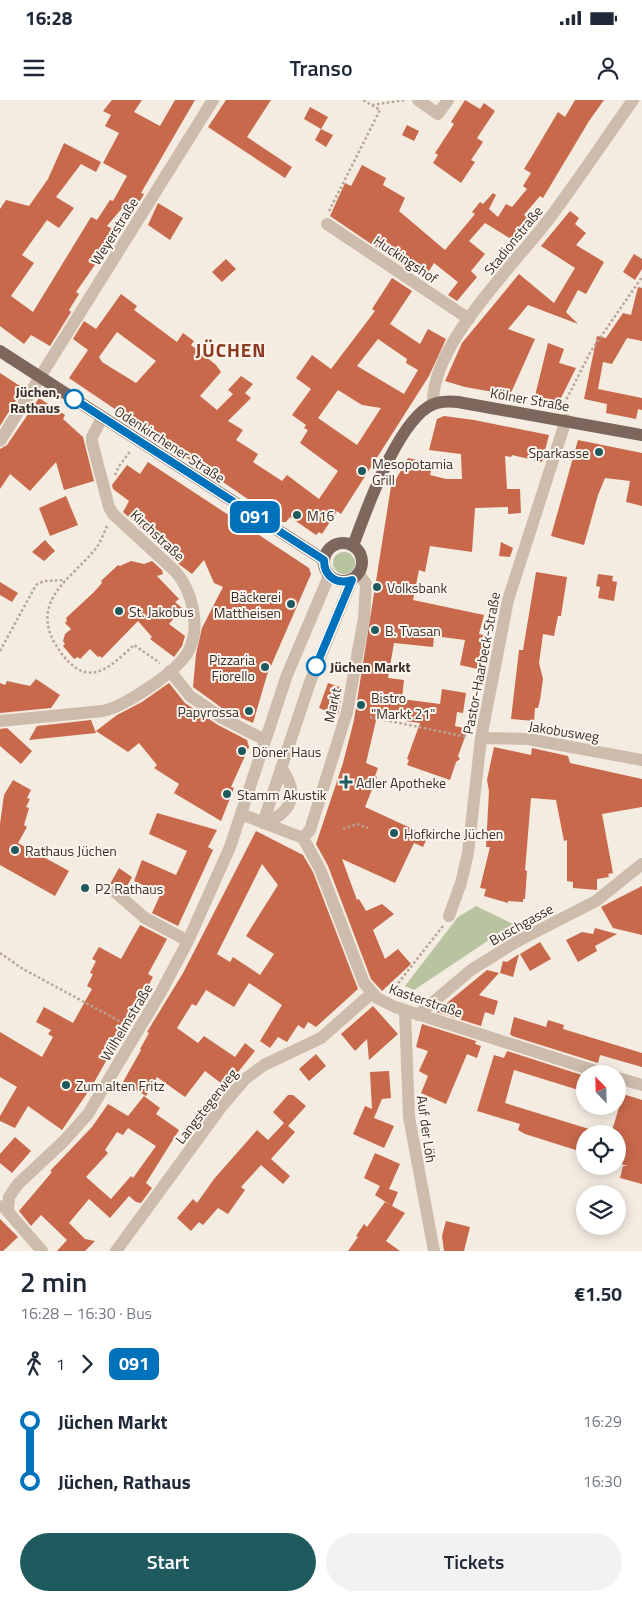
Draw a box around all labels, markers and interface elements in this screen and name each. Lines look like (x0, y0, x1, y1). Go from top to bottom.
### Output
text: 16:28 (25, 3, 72, 32)
text: Transo (289, 51, 353, 85)
icon: menu (20, 54, 48, 82)
icon: person (594, 54, 622, 82)
street label: Weyerstraße (85, 193, 143, 269)
street label: Stadionstraße (479, 201, 547, 279)
street label: Huckingshof (370, 230, 443, 288)
district label: JÜCHEN (195, 335, 267, 364)
place label: Jüchen, Rathaus (10, 381, 60, 418)
street label: Kölner Straße (489, 382, 571, 416)
marker: Jüchen, Rathaus (64, 389, 84, 409)
street label: Odenkirchener Straße (110, 400, 230, 488)
place label: Sparkasse (528, 442, 589, 463)
marker: Sparkasse (593, 446, 605, 458)
place label: Mesopotamia Grill (372, 453, 453, 490)
marker: Mesopotamia Grill (356, 465, 368, 477)
line badge: 091 (226, 501, 284, 533)
text: 091 (240, 503, 270, 530)
street label: Kirchstraße (126, 504, 190, 566)
place label: M16 (307, 505, 335, 526)
marker: M16 (291, 509, 303, 521)
place label: Volksbank (387, 577, 447, 598)
marker: Volksbank (371, 581, 383, 593)
place label: Bäckerei Mattheisen (214, 586, 281, 623)
street label: Pastor-Haarbeck-Straße (457, 590, 505, 736)
marker: Bäckerei Mattheisen (285, 598, 297, 610)
place label: St. Jakobus (129, 601, 194, 622)
marker: St. Jakobus (113, 605, 125, 617)
place label: B. Tvasan (385, 620, 441, 641)
marker: B. Tvasan (369, 624, 381, 636)
place label: Pizzaria Fiorello (209, 649, 255, 686)
marker: Jüchen Markt (306, 656, 326, 676)
place label: Jüchen Markt (330, 656, 411, 677)
marker: Pizzaria Fiorello (259, 661, 271, 673)
street label: Markt (318, 685, 346, 725)
place label: Bistro "Markt 21" (371, 687, 435, 724)
marker: Bistro "Markt 21" (355, 699, 367, 711)
place label: Papyrossa (178, 701, 239, 722)
marker: Papyrossa (243, 705, 255, 717)
street label: Jakobusweg (527, 715, 601, 747)
place label: Döner Haus (252, 741, 321, 762)
marker: Döner Haus (236, 745, 248, 757)
place label: Adler Apotheke (356, 772, 446, 793)
marker: Adler Apotheke (340, 776, 352, 788)
place label: Stamm Akustik (237, 784, 327, 805)
marker: Stamm Akustik (221, 788, 233, 800)
place label: Hofkirche Jüchen (404, 823, 503, 844)
marker: Hofkirche Jüchen (388, 827, 400, 839)
place label: Rathaus Jüchen (25, 840, 117, 861)
marker: Rathaus Jüchen (9, 844, 21, 856)
place label: P2 Rathaus (95, 878, 163, 899)
marker: P2 Rathaus (79, 882, 91, 894)
street label: Buschgasse (485, 898, 557, 950)
street label: Kasterstraße (386, 978, 466, 1022)
street label: Wilhelmstraße (95, 979, 157, 1065)
street label: Langstegerweg (170, 1064, 242, 1148)
north arrow (576, 1065, 626, 1115)
map controls (576, 1065, 626, 1235)
place label: Zum alten Fritz (76, 1075, 165, 1096)
marker: Zum alten Fritz (60, 1079, 72, 1091)
street label: Auf der Löh (412, 1094, 442, 1164)
button: locate (576, 1125, 626, 1175)
button: layers (576, 1185, 626, 1235)
text: 2 min (20, 1260, 87, 1303)
text: €1.50 (575, 1279, 622, 1308)
text: 16:28 – 16:30 · Bus (20, 1301, 152, 1325)
icon: walk (20, 1350, 48, 1378)
icon: forward (73, 1350, 101, 1378)
text: 091 (119, 1350, 149, 1377)
text: 1 (56, 1352, 65, 1376)
text: Jüchen Markt (58, 1407, 167, 1436)
text: 16:29 (583, 1409, 622, 1433)
text: Jüchen, Rathaus (58, 1467, 191, 1496)
text: 16:30 (583, 1469, 622, 1493)
button: Start (20, 1533, 316, 1591)
button: Tickets (326, 1533, 622, 1591)

